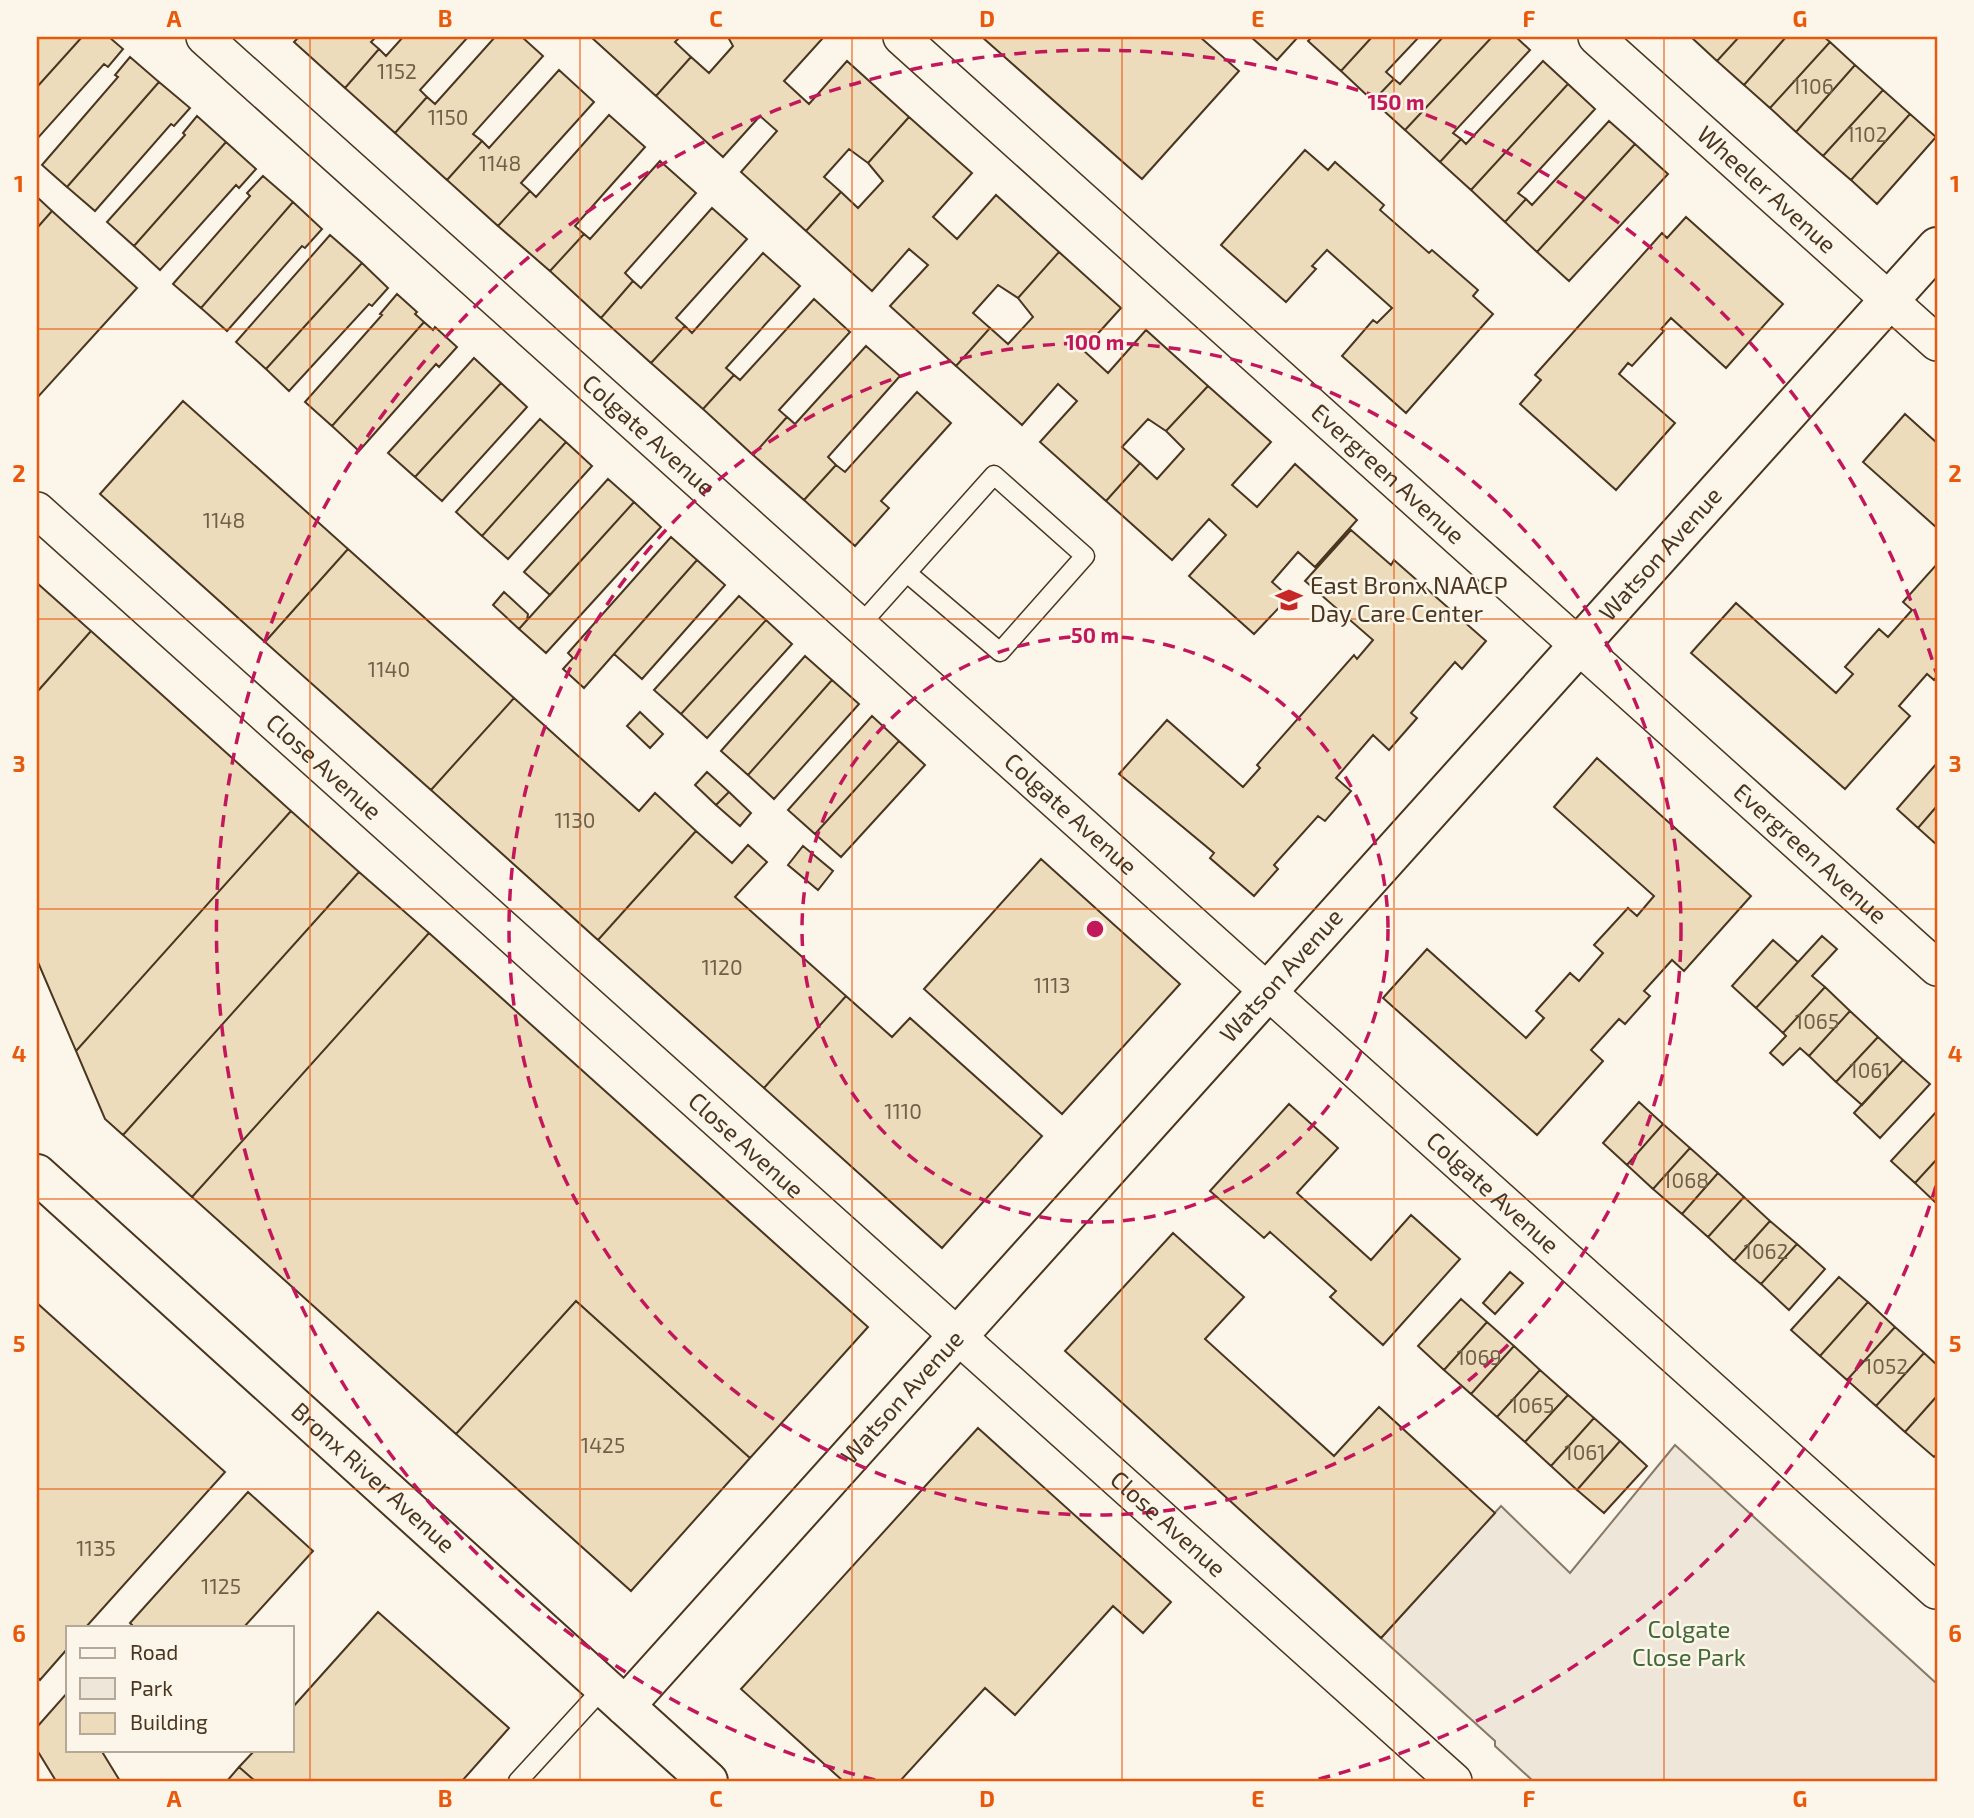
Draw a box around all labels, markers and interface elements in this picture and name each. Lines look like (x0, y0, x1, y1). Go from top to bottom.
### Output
text: A (166, 4, 182, 32)
text: B (438, 4, 452, 32)
text: C (709, 4, 723, 32)
text: D (979, 4, 995, 32)
text: E (1251, 4, 1265, 32)
text: F (1523, 4, 1536, 32)
text: G (1793, 4, 1807, 32)
house number: 1152 (377, 58, 417, 83)
house number: 1106 (1792, 73, 1834, 98)
text: 150 m (1368, 89, 1424, 114)
house number: 1150 (428, 104, 468, 129)
street label: Wheeler Avenue (1692, 119, 1843, 259)
house number: 1102 (1846, 121, 1888, 146)
house number: 1148 (479, 150, 521, 175)
text: 1 (14, 169, 24, 197)
text: 1 (1950, 169, 1960, 197)
text: 100 m (1066, 329, 1124, 354)
street label: Colgate Avenue (577, 368, 722, 502)
street label: Evergreen Avenue (1306, 397, 1471, 549)
text: 2 (12, 459, 26, 487)
text: 2 (1948, 459, 1962, 487)
street label: Watson Avenue (1592, 480, 1727, 626)
house number: 1148 (203, 507, 245, 532)
place label: East Bronx NAACP Day Care Center (1310, 570, 1508, 627)
school or university icon: East Bronx NAACP Day Care Center (1274, 585, 1304, 615)
text: 50 m (1071, 622, 1119, 647)
house number: 1140 (368, 656, 410, 681)
street label: Close Avenue (261, 707, 388, 825)
street label: Colgate Avenue (999, 746, 1144, 880)
text: 3 (12, 749, 26, 777)
text: 3 (1948, 749, 1962, 777)
street label: Evergreen Avenue (1728, 776, 1894, 929)
house number: 1130 (554, 807, 596, 832)
street label: Watson Avenue (1213, 902, 1348, 1048)
centre of rings (1083, 917, 1107, 941)
house number: 1120 (701, 954, 743, 979)
house number: 1113 (1034, 972, 1070, 997)
house number: 1065 (1795, 1008, 1839, 1033)
text: 4 (12, 1039, 26, 1067)
text: 4 (1948, 1039, 1962, 1067)
house number: 1061 (1849, 1057, 1891, 1082)
street label: Close Avenue (683, 1085, 810, 1204)
house number: 1110 (884, 1098, 922, 1123)
street label: Colgate Avenue (1421, 1125, 1566, 1259)
house number: 1068 (1663, 1167, 1709, 1192)
house number: 1062 (1744, 1238, 1788, 1263)
street label: Watson Avenue (834, 1324, 969, 1469)
text: 5 (13, 1329, 25, 1357)
text: 5 (1949, 1329, 1961, 1357)
house number: 1069 (1456, 1344, 1502, 1369)
house number: 1052 (1864, 1353, 1908, 1378)
house number: 1065 (1510, 1392, 1554, 1417)
street label: Bronx River Avenue (286, 1395, 462, 1558)
house number: 1425 (581, 1432, 625, 1457)
house number: 1061 (1564, 1439, 1606, 1464)
street label: Close Avenue (1105, 1464, 1232, 1582)
house number: 1135 (76, 1535, 116, 1560)
house number: 1125 (201, 1573, 241, 1598)
park label: Colgate Close Park (1632, 1614, 1746, 1671)
text: 6 (12, 1619, 26, 1647)
text: 6 (1948, 1619, 1962, 1647)
legend (66, 1626, 294, 1752)
text: Road (130, 1639, 178, 1664)
text: Park (130, 1675, 173, 1700)
text: Building (130, 1709, 208, 1734)
text: A (166, 1784, 182, 1812)
text: B (438, 1784, 452, 1812)
text: C (709, 1784, 723, 1812)
text: D (979, 1784, 995, 1812)
text: E (1251, 1784, 1265, 1812)
text: F (1523, 1784, 1536, 1812)
text: G (1793, 1784, 1807, 1812)

